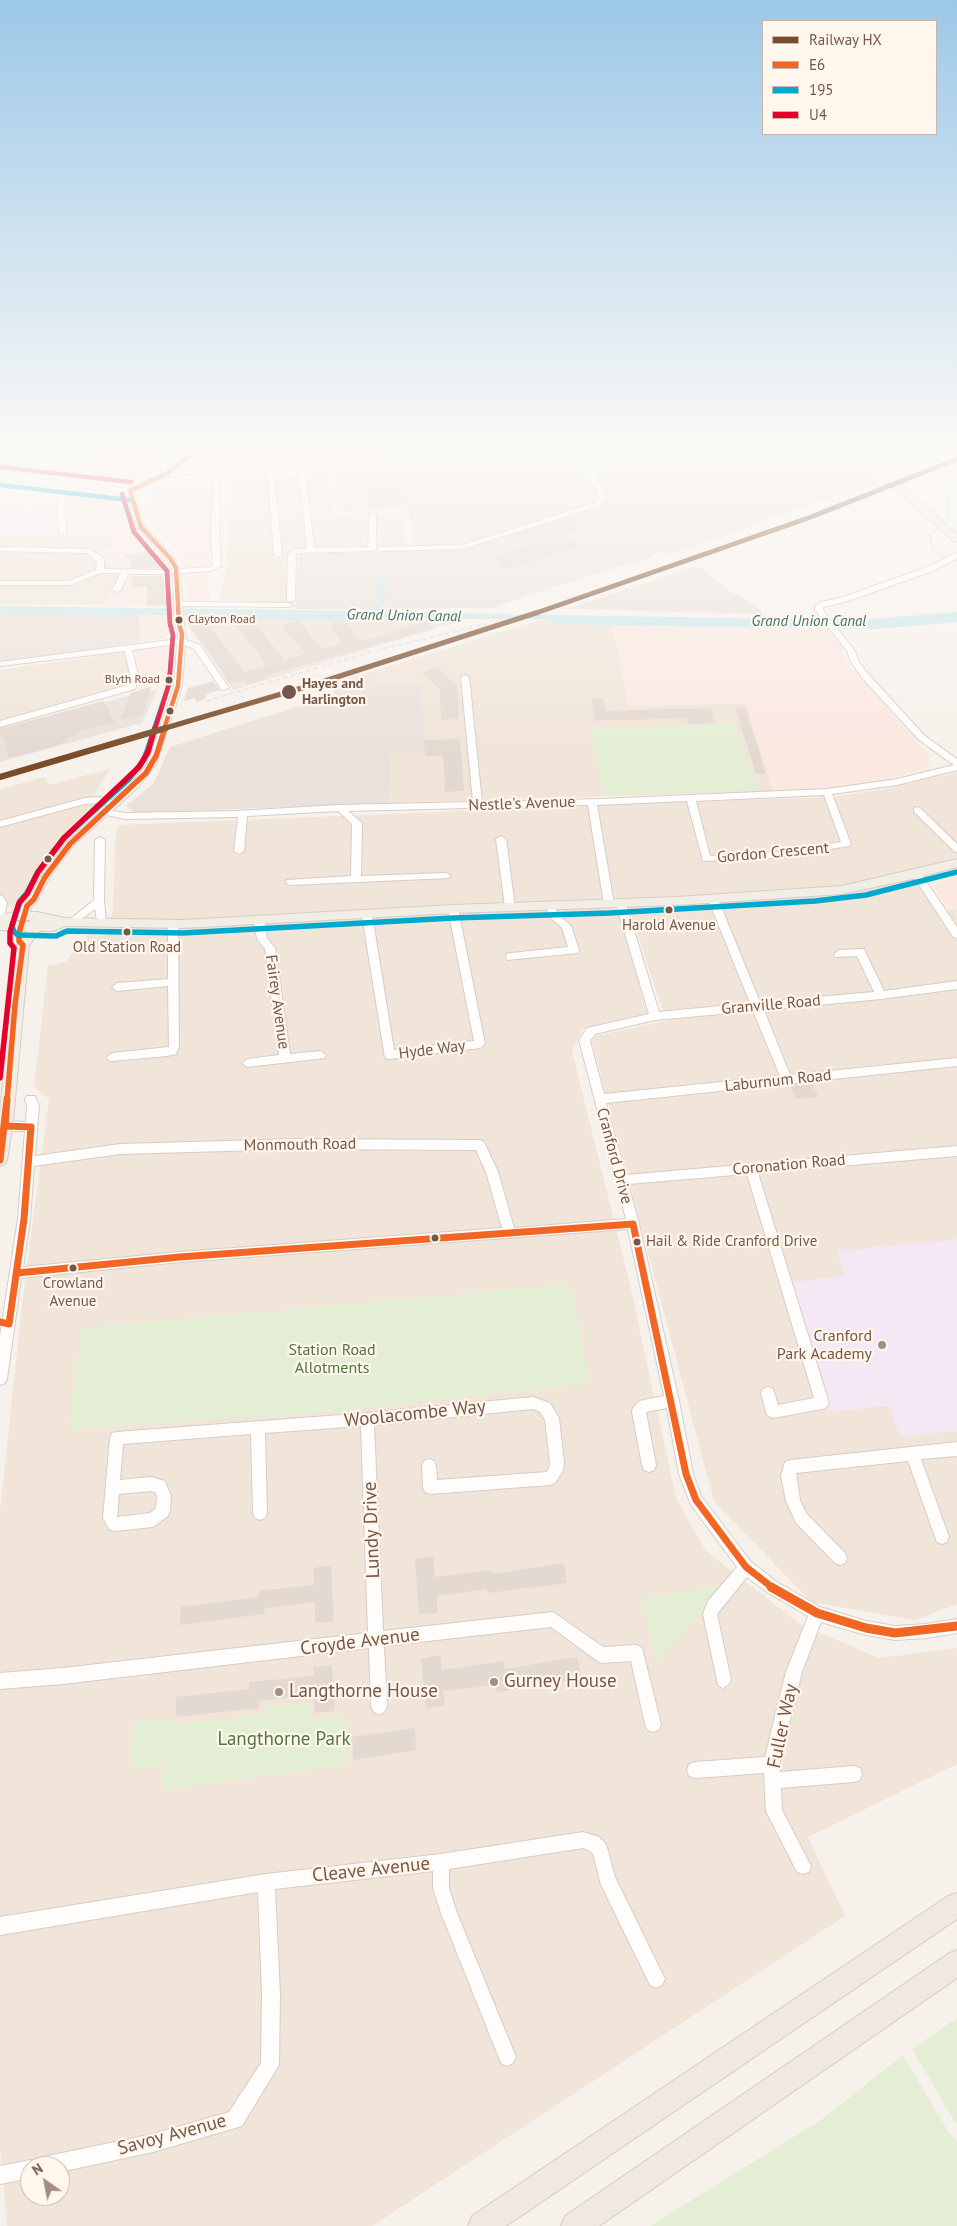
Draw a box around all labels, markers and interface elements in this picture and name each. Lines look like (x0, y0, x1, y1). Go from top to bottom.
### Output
legend (762, 20, 937, 135)
text: Railway HX (809, 30, 882, 49)
text: E6 (809, 55, 825, 74)
text: 195 (809, 80, 834, 99)
text: U4 (809, 105, 827, 124)
water label: Grand Union Canal (346, 606, 462, 626)
place label: Clayton Road (188, 613, 255, 627)
water label: Grand Union Canal (752, 613, 866, 631)
marker: Clayton Road (174, 615, 184, 625)
place label: Blyth Road (105, 673, 160, 687)
marker: Blyth Road (164, 675, 174, 685)
place label: Hayes and Harlington (302, 676, 366, 709)
marker: Hayes and Harlington (280, 683, 298, 701)
unlabelled marker (165, 706, 175, 716)
street label: Nestle's Avenue (468, 793, 576, 815)
street label: Gordon Crescent (716, 839, 830, 867)
unlabelled marker (43, 854, 53, 864)
marker: Harold Avenue (664, 905, 674, 915)
place label: Harold Avenue (622, 917, 716, 935)
marker: Old Station Road (122, 927, 132, 937)
place label: Old Station Road (73, 939, 181, 957)
street label: Fairey Avenue (261, 953, 293, 1051)
street label: Granville Road (721, 991, 821, 1019)
street label: Hyde Way (397, 1036, 467, 1064)
street label: Laburnum Road (724, 1066, 832, 1096)
street label: Cranford Drive (592, 1106, 636, 1206)
street label: Monmouth Road (244, 1134, 356, 1156)
street label: Coronation Road (732, 1151, 846, 1179)
unlabelled marker (430, 1233, 440, 1243)
place label: Hail & Ride Cranford Drive (646, 1233, 817, 1251)
marker: Hail & Ride Cranford Drive (632, 1237, 642, 1247)
marker: Crowland Avenue (68, 1263, 78, 1273)
place label: Crowland Avenue (43, 1275, 103, 1310)
place label: Cranford Park Academy (777, 1326, 872, 1364)
marker: Cranford Park Academy (876, 1339, 888, 1351)
park label: Station Road Allotments (288, 1340, 376, 1378)
street label: Woolacombe Way (343, 1395, 487, 1433)
street label: Lundy Drive (359, 1481, 385, 1579)
street label: Croyde Avenue (299, 1623, 421, 1661)
place label: Gurney House (504, 1671, 617, 1693)
marker: Gurney House (488, 1676, 500, 1688)
place label: Langthorne House (289, 1681, 438, 1703)
street label: Fuller Way (763, 1682, 803, 1770)
marker: Langthorne House (273, 1686, 285, 1698)
park label: Langthorne Park (218, 1729, 350, 1751)
street label: Cleave Avenue (311, 1852, 431, 1888)
street label: Savoy Avenue (115, 2110, 229, 2160)
north arrow (20, 2156, 70, 2206)
text: N (29, 2159, 46, 2179)

